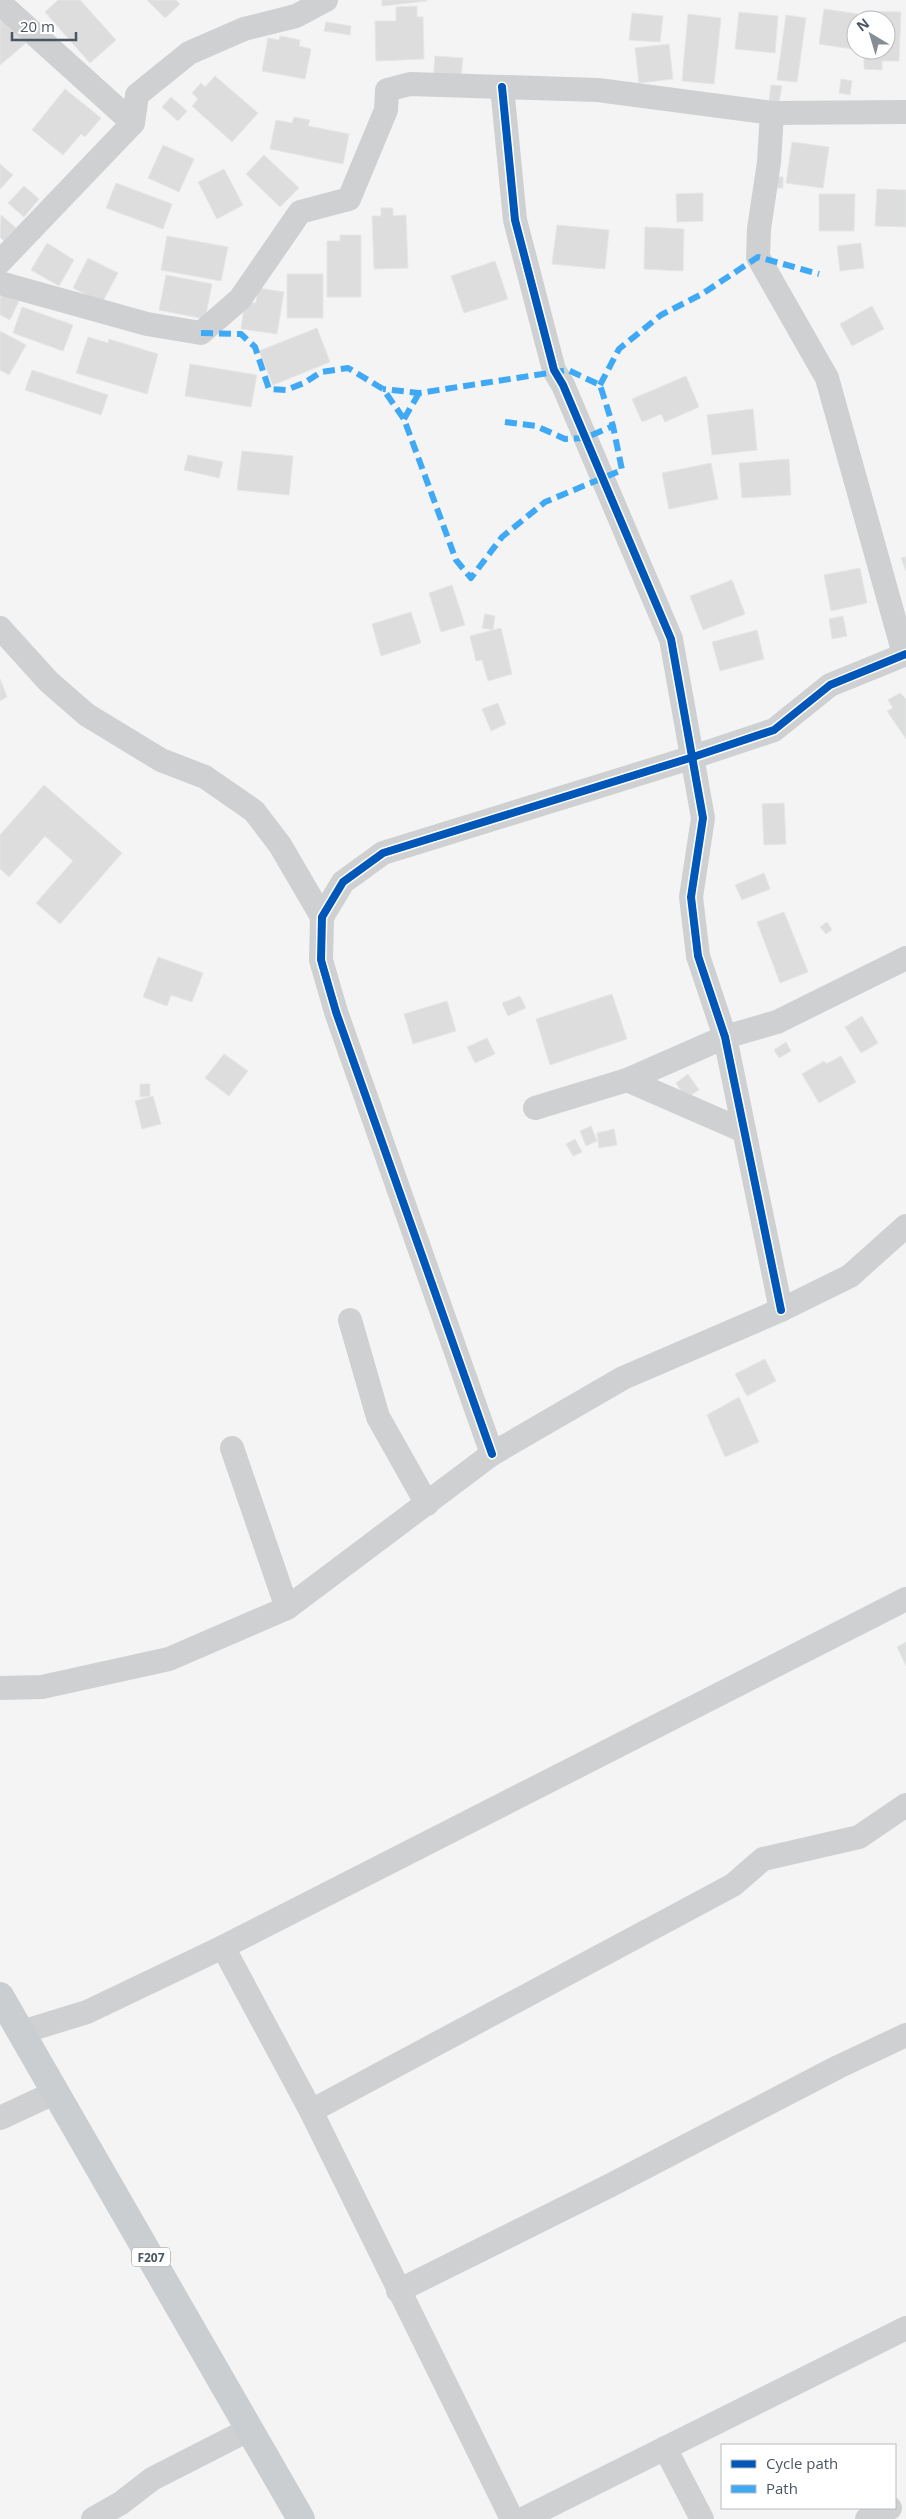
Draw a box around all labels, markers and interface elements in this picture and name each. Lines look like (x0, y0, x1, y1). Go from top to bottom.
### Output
scale bar (12, 10, 76, 42)
north arrow (846, 10, 896, 60)
text: N (852, 13, 873, 35)
text: 20 m (20, 16, 55, 36)
road number: F207 (132, 2248, 170, 2266)
legend (721, 2444, 896, 2509)
text: Cycle path (766, 2453, 838, 2473)
text: Path (766, 2478, 798, 2498)

